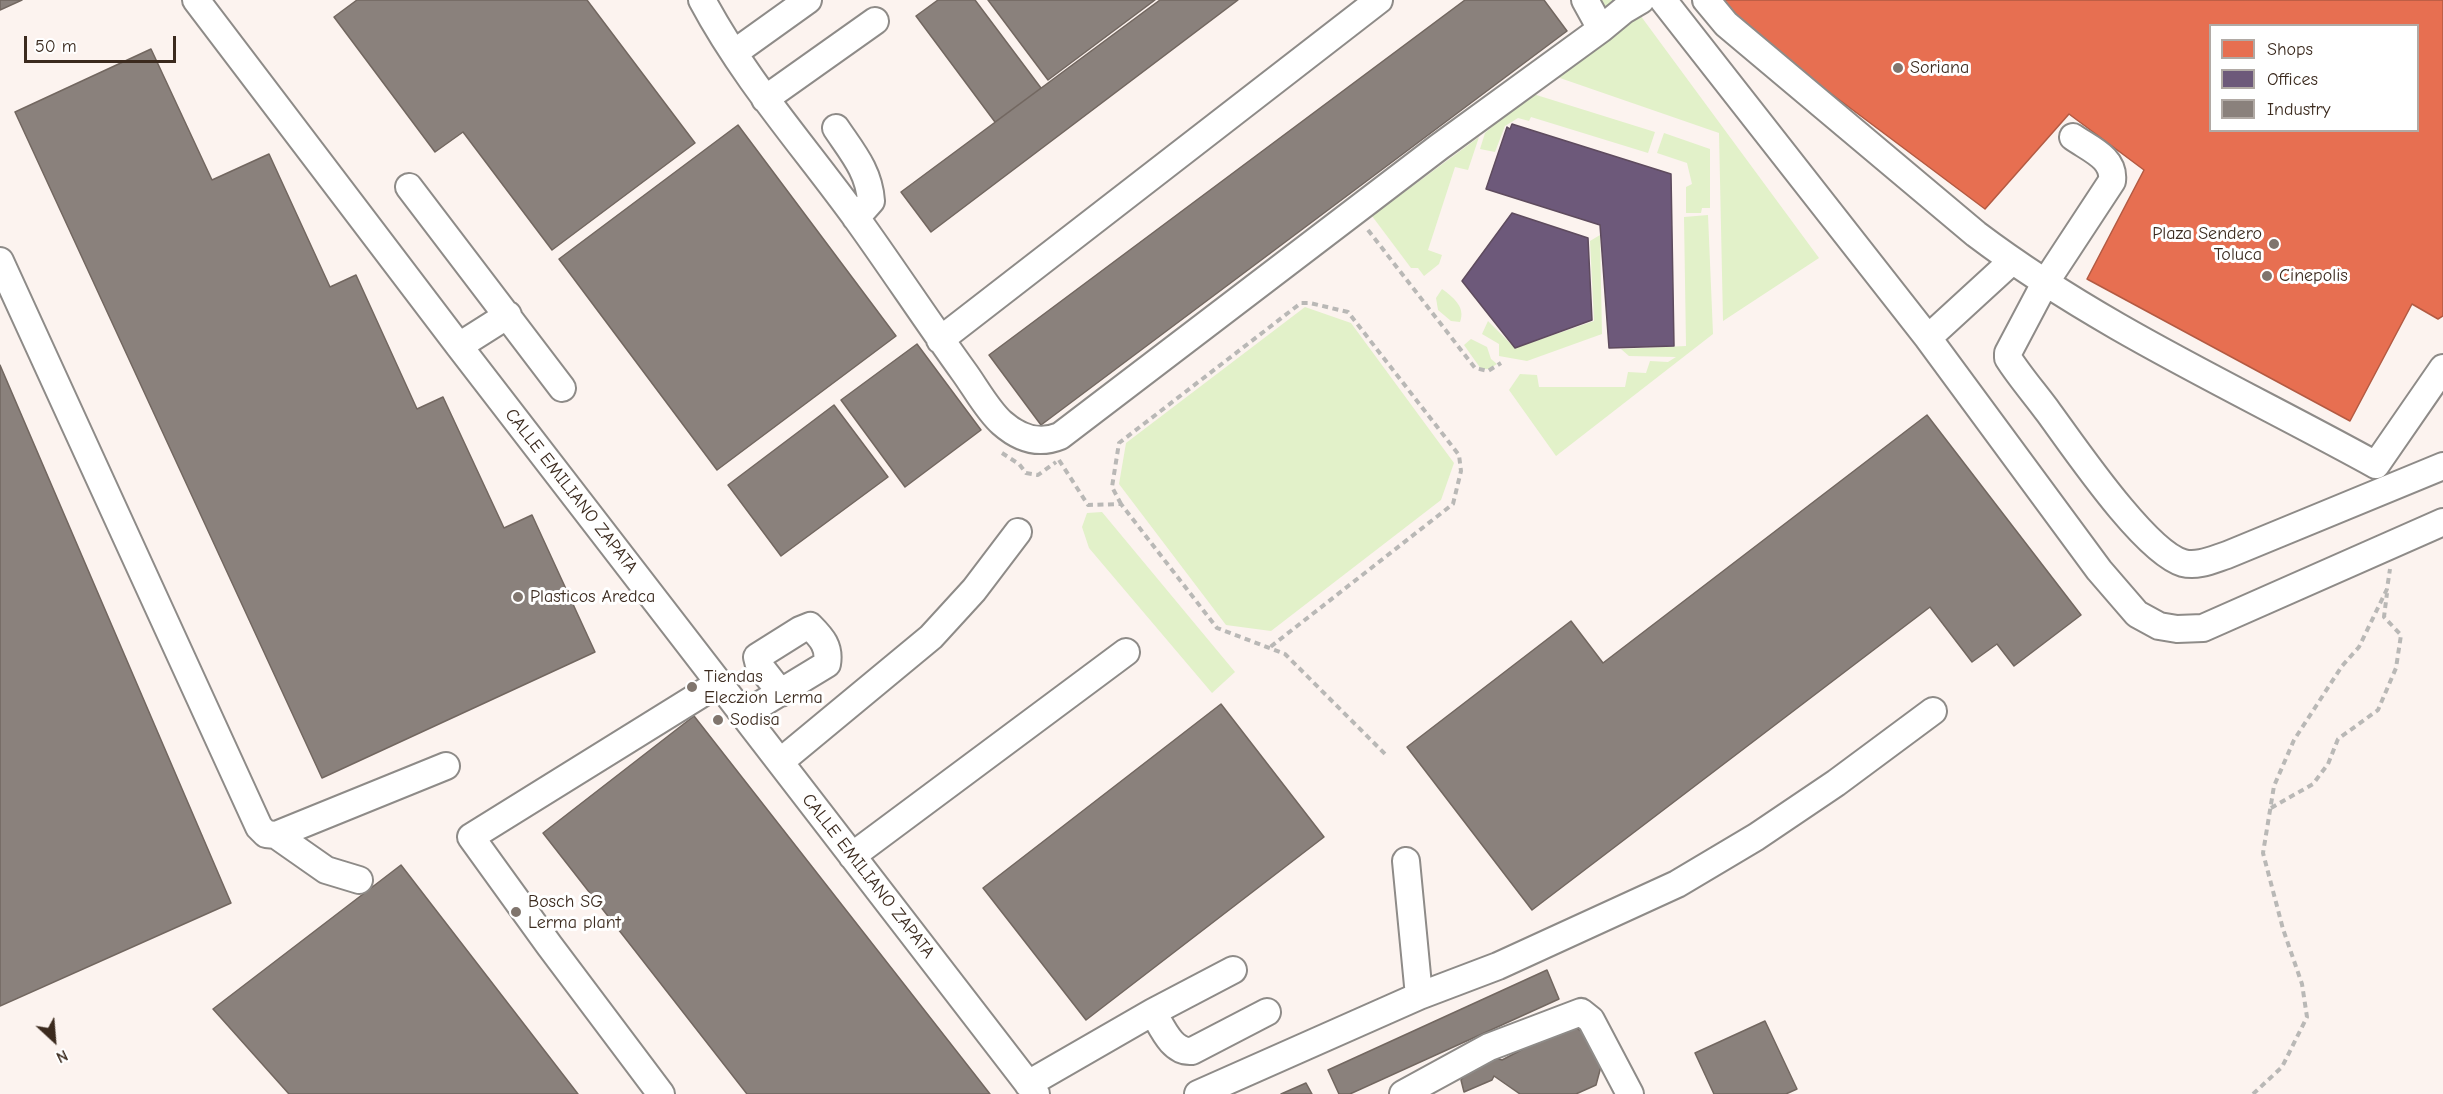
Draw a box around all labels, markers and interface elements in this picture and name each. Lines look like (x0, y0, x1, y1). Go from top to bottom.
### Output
scale bar (27, 24, 178, 62)
legend (2209, 24, 2419, 132)
text: 50 m (35, 36, 77, 57)
text: Shops (2267, 39, 2313, 60)
place label: Soriana (1910, 57, 1969, 79)
marker: Soriana (1891, 61, 1905, 75)
text: Offices (2267, 69, 2318, 90)
text: Industry (2267, 99, 2331, 120)
place label: Plaza Sendero Toluca (2152, 223, 2262, 266)
marker: Plaza Sendero Toluca (2267, 237, 2281, 251)
place label: Cinepolis (2279, 265, 2348, 287)
marker: Cinepolis (2260, 269, 2274, 283)
street label: CALLE EMILIANO ZAPATA (500, 404, 642, 578)
place label: Plasticos Aredca (530, 586, 655, 608)
marker: Plasticos Aredca (511, 590, 525, 604)
place label: Tiendas Eleczion Lerma (704, 666, 823, 708)
marker: Tiendas Eleczion Lerma (685, 680, 699, 694)
place label: Sodisa (730, 709, 780, 731)
marker: Sodisa (711, 713, 725, 727)
street label: CALLE EMILIANO ZAPATA (797, 789, 939, 963)
place label: Bosch SG Lerma plant (528, 891, 621, 934)
marker: Bosch SG Lerma plant (509, 905, 523, 919)
north arrow (24, 1010, 84, 1070)
text: N (53, 1046, 71, 1067)

